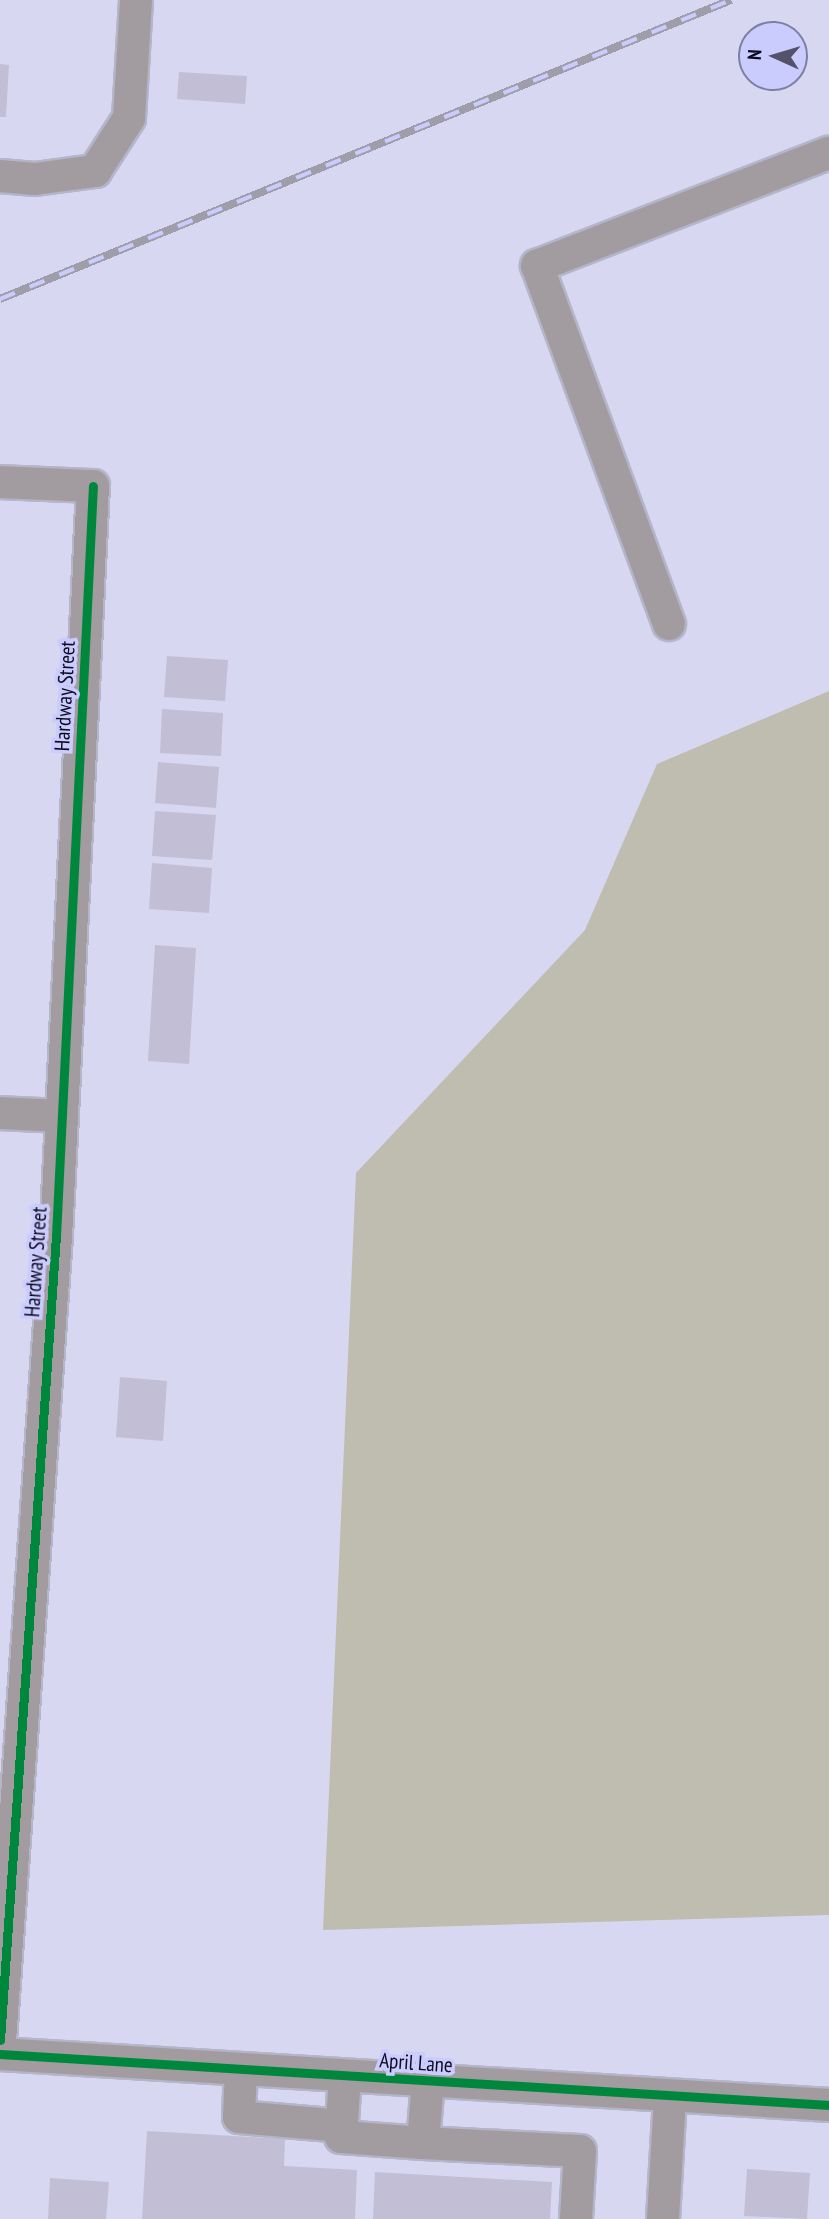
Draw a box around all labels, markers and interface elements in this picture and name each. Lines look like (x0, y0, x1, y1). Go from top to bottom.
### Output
north arrow (738, 21, 808, 91)
text: N (742, 49, 766, 61)
street label: Hardway Street (50, 640, 80, 752)
street label: Hardway Street (20, 1206, 52, 1318)
street label: April Lane (378, 2048, 454, 2078)

